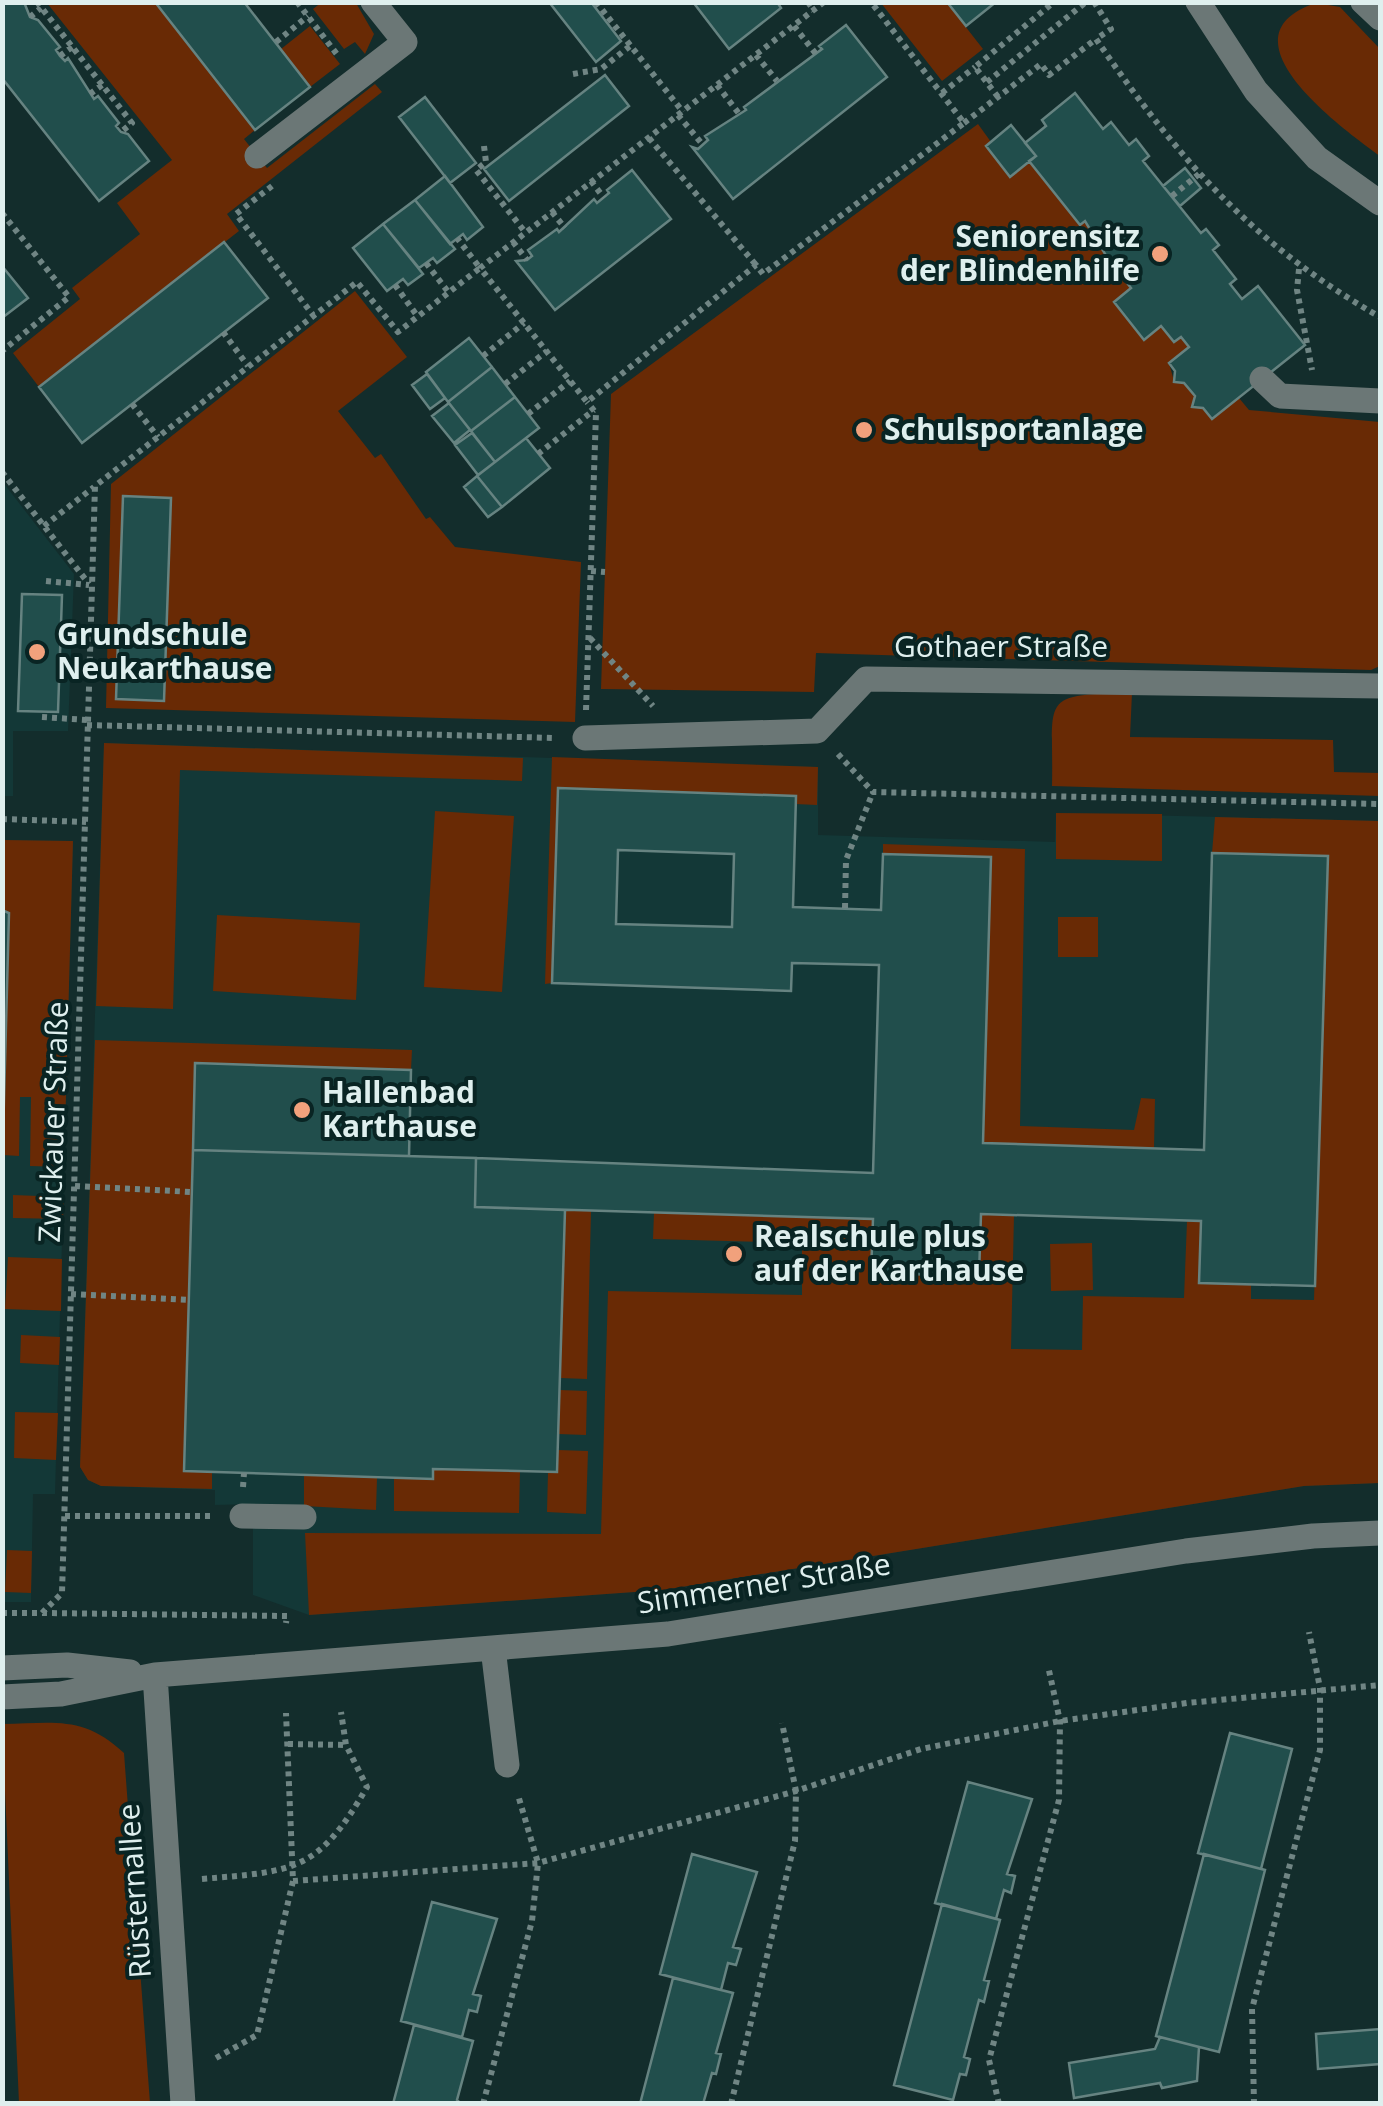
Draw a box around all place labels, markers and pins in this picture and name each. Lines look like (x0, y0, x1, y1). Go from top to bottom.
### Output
place label: Seniorensitz der Blindenhilfe (900, 215, 1140, 290)
marker: Seniorensitz der Blindenhilfe (1149, 243, 1171, 265)
place label: Schulsportanlage (884, 408, 1143, 449)
marker: Schulsportanlage (853, 419, 875, 441)
place label: Grundschule Neukarthause (57, 613, 272, 688)
marker: Grundschule Neukarthause (26, 641, 48, 663)
place label: Hallenbad Karthause (322, 1071, 477, 1146)
marker: Hallenbad Karthause (291, 1099, 313, 1121)
place label: Realschule plus auf der Karthause (754, 1215, 1024, 1290)
marker: Realschule plus auf der Karthause (723, 1243, 745, 1265)

